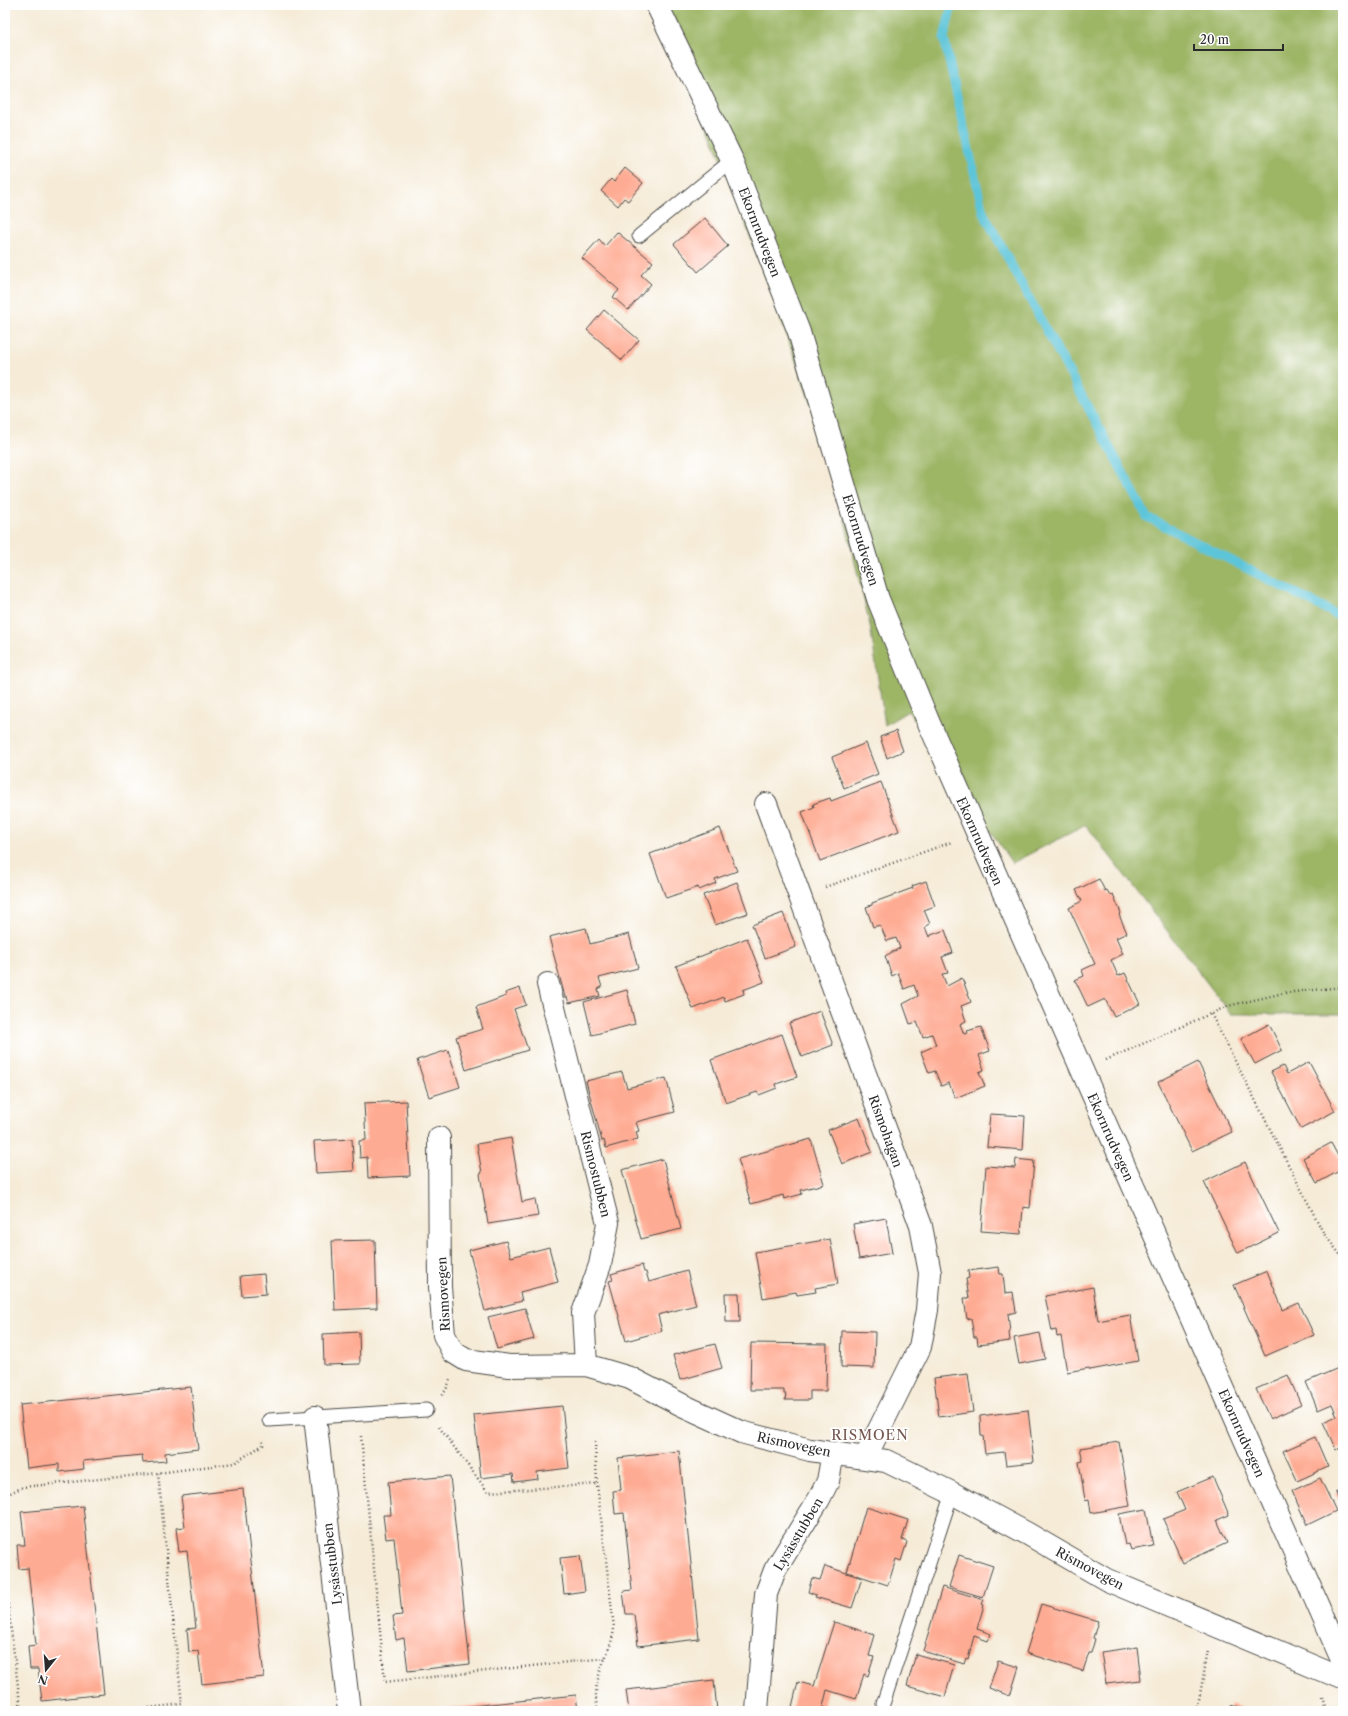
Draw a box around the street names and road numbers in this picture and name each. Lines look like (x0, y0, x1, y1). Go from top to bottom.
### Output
street label: Ekornrudvegen (736, 185, 784, 279)
street label: Ekornrudvegen (839, 492, 883, 588)
street label: Ekornrudvegen (953, 794, 1007, 888)
street label: Ekornrudvegen (1084, 1090, 1138, 1184)
street label: Rismohagan (865, 1093, 907, 1169)
street label: Rismostubben (578, 1129, 614, 1219)
street label: Rismovegen (433, 1256, 453, 1332)
street label: Ekornrudvegen (1215, 1386, 1269, 1480)
street label: Rismovegen (756, 1428, 832, 1460)
street label: Lysåsstubben (770, 1495, 826, 1573)
street label: Lysåsstubben (319, 1522, 345, 1606)
street label: Rismovegen (1053, 1543, 1127, 1593)

